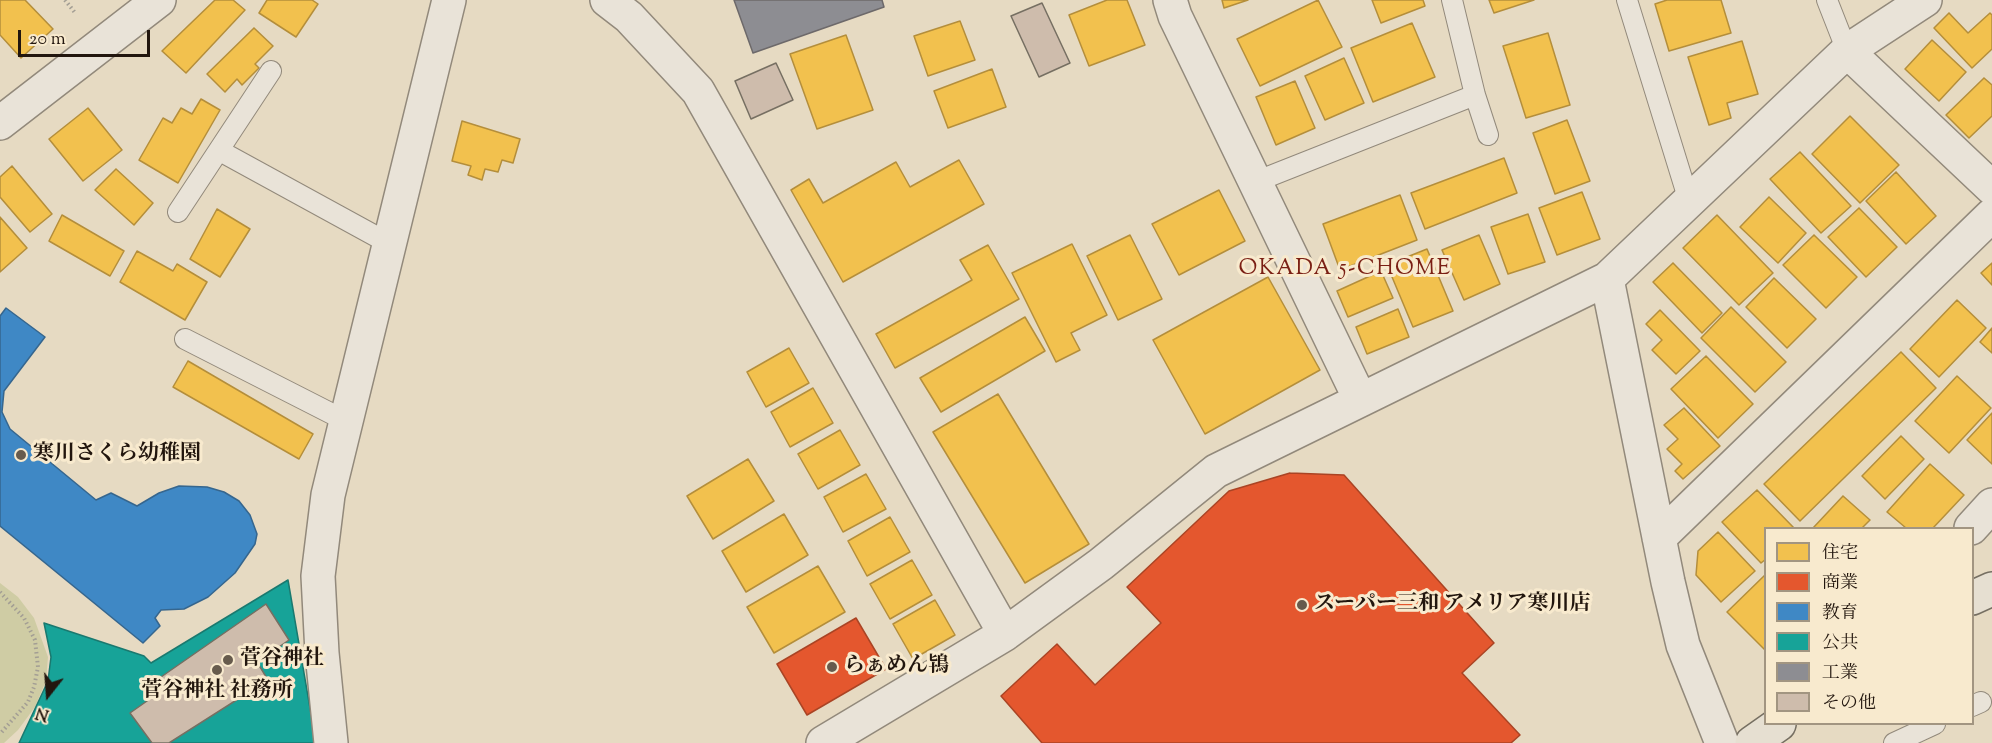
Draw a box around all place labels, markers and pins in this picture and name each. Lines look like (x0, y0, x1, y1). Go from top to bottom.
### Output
place label: 寒川さくら幼稚園 (33, 442, 201, 468)
marker: 寒川さくら幼稚園 (14, 448, 28, 462)
place label: スーパー三和 アメリア寒川店 (1314, 592, 1590, 618)
marker: スーパー三和 アメリア寒川店 (1295, 598, 1309, 612)
place label: 菅谷神社 (240, 647, 324, 673)
marker: 菅谷神社 (221, 653, 235, 667)
place label: らぁめん鴇 (844, 654, 949, 680)
marker: らぁめん鴇 (825, 660, 839, 674)
marker: 菅谷神社 社務所 (210, 663, 224, 677)
place label: 菅谷神社 社務所 (141, 679, 293, 705)

